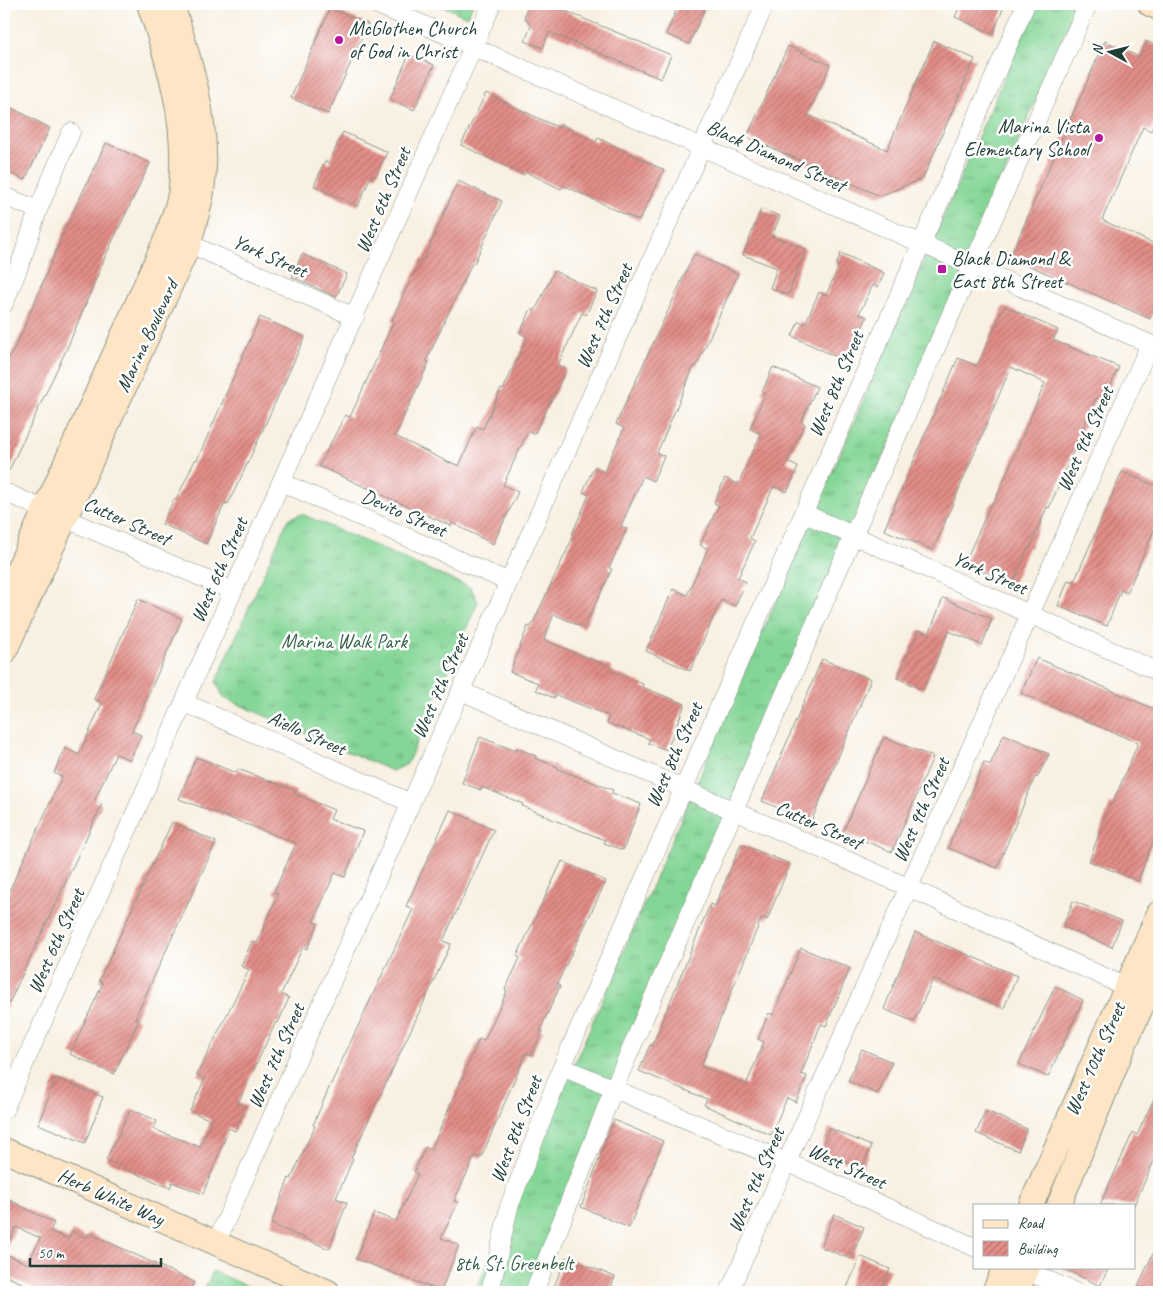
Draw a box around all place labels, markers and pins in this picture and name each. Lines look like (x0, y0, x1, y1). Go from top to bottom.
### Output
place label: McGlothen Church of God in Christ (349, 16, 477, 64)
marker: McGlothen Church of God in Christ (333, 34, 345, 46)
place label: Marina Vista Elementary School (964, 114, 1093, 162)
marker: Marina Vista Elementary School (1093, 132, 1105, 144)
place label: Black Diamond & East 8th Street (952, 246, 1072, 294)
marker: Black Diamond & East 8th Street (936, 263, 948, 275)

